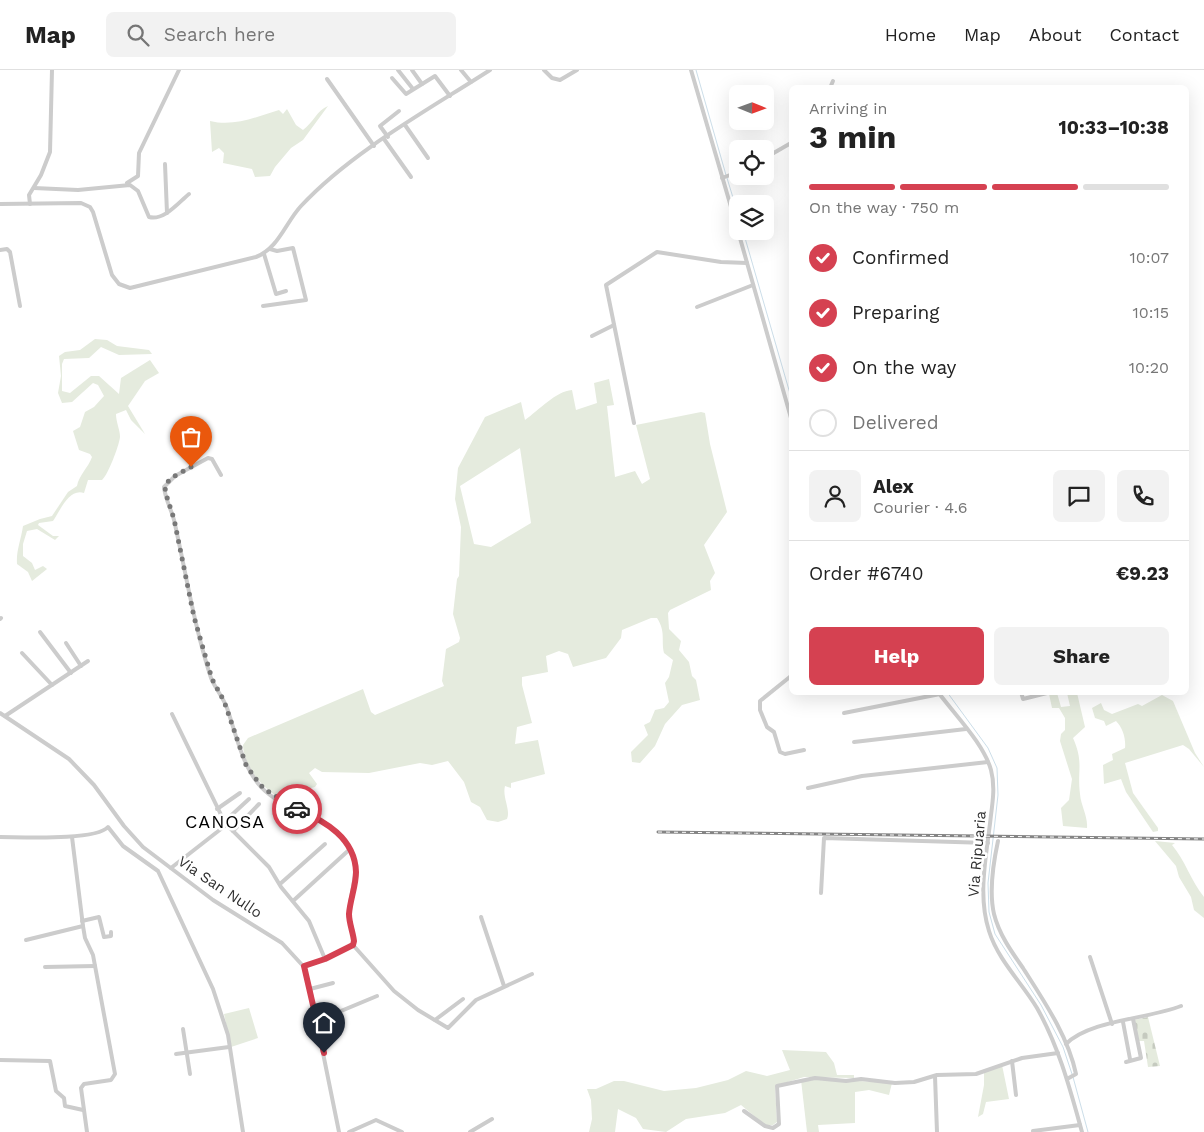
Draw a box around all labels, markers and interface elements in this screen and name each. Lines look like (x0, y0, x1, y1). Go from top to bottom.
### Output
search box (106, 12, 456, 57)
text: Map (25, 21, 76, 49)
icon: search (124, 21, 152, 49)
text: Search here (164, 23, 275, 46)
text: Home (885, 24, 936, 45)
text: Map (964, 24, 1001, 45)
text: About (1029, 24, 1081, 45)
text: Contact (1109, 24, 1179, 45)
north arrow (729, 85, 774, 130)
map controls (729, 85, 774, 240)
text: Arriving in (809, 99, 887, 118)
text: 10:33–10:38 (1059, 116, 1169, 139)
text: 3 min (809, 118, 896, 156)
button: locate (729, 140, 774, 185)
button: layers (729, 195, 774, 240)
text: On the way · 750 m (809, 198, 959, 217)
icon: check (809, 244, 837, 272)
text: Confirmed (852, 246, 949, 269)
text: 10:07 (1129, 248, 1169, 267)
icon: check (809, 299, 837, 327)
text: Preparing (852, 301, 939, 324)
text: 10:15 (1133, 303, 1169, 322)
icon: check (809, 354, 837, 382)
text: On the way (852, 356, 956, 379)
text: 10:20 (1129, 358, 1169, 377)
text: Delivered (852, 411, 939, 434)
pin (170, 416, 212, 467)
icon: bag (177, 423, 205, 451)
button: person (809, 470, 861, 522)
button: chat (1053, 470, 1105, 522)
button: phone (1117, 470, 1169, 522)
text: Alex (873, 475, 914, 498)
text: Courier · 4.6 (873, 498, 968, 517)
text: Order #6740 (809, 562, 924, 585)
text: €9.23 (1116, 562, 1169, 585)
button: Help (809, 627, 984, 685)
button: Share (994, 627, 1169, 685)
courier (272, 784, 322, 834)
icon: car (283, 795, 311, 823)
street label: Via Ripuaria (964, 810, 990, 898)
district label: CANOSA (185, 811, 265, 832)
street label: Via San Nullo (174, 852, 266, 922)
pin (303, 1002, 345, 1053)
icon: home (310, 1009, 338, 1037)

